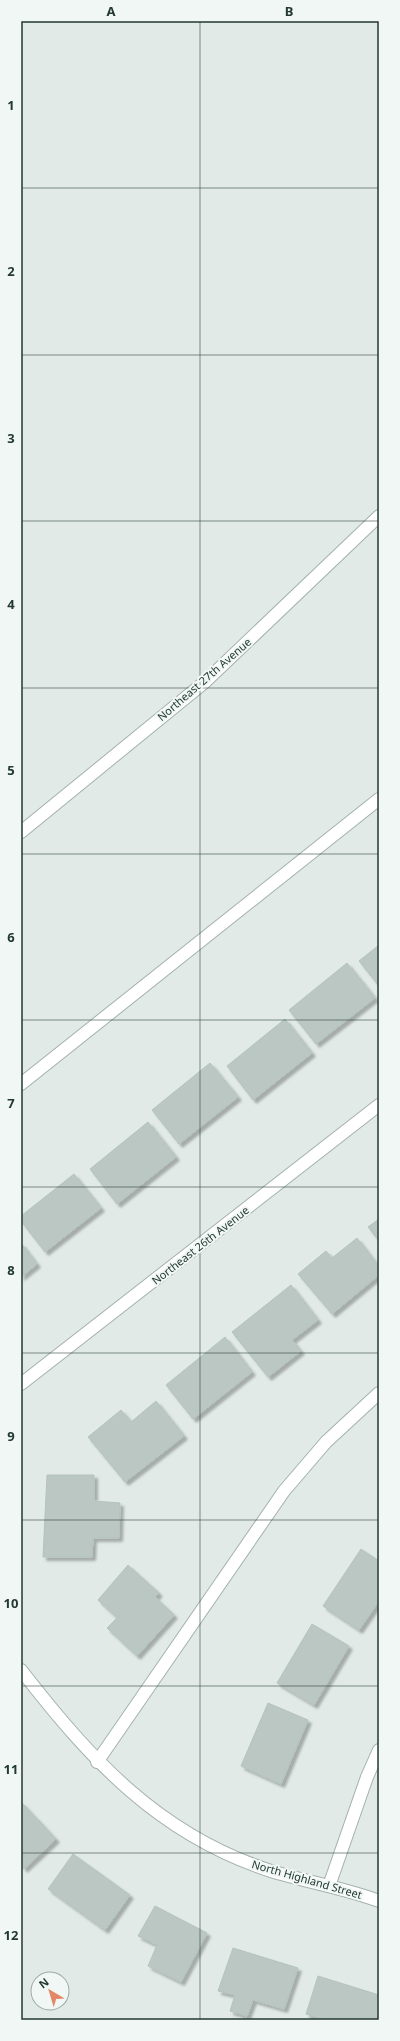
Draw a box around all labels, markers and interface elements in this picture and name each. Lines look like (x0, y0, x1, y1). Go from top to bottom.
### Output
text: A (107, 2, 116, 20)
text: B (285, 2, 293, 20)
text: 1 (7, 96, 15, 114)
text: 2 (7, 262, 15, 280)
text: 3 (7, 429, 15, 447)
text: 4 (7, 595, 15, 613)
street label: Northeast 27th Avenue (154, 634, 254, 724)
text: 5 (7, 761, 15, 779)
text: 6 (7, 928, 15, 946)
text: 7 (7, 1094, 15, 1112)
street label: Northeast 26th Avenue (148, 1202, 252, 1288)
text: 8 (7, 1261, 15, 1279)
text: 9 (7, 1427, 15, 1445)
text: 10 (4, 1594, 18, 1612)
text: 11 (4, 1760, 18, 1778)
street label: North Highland Street (250, 1856, 364, 1902)
text: 12 (4, 1926, 18, 1944)
north arrow (30, 1971, 70, 2011)
text: N (35, 1974, 52, 1991)

